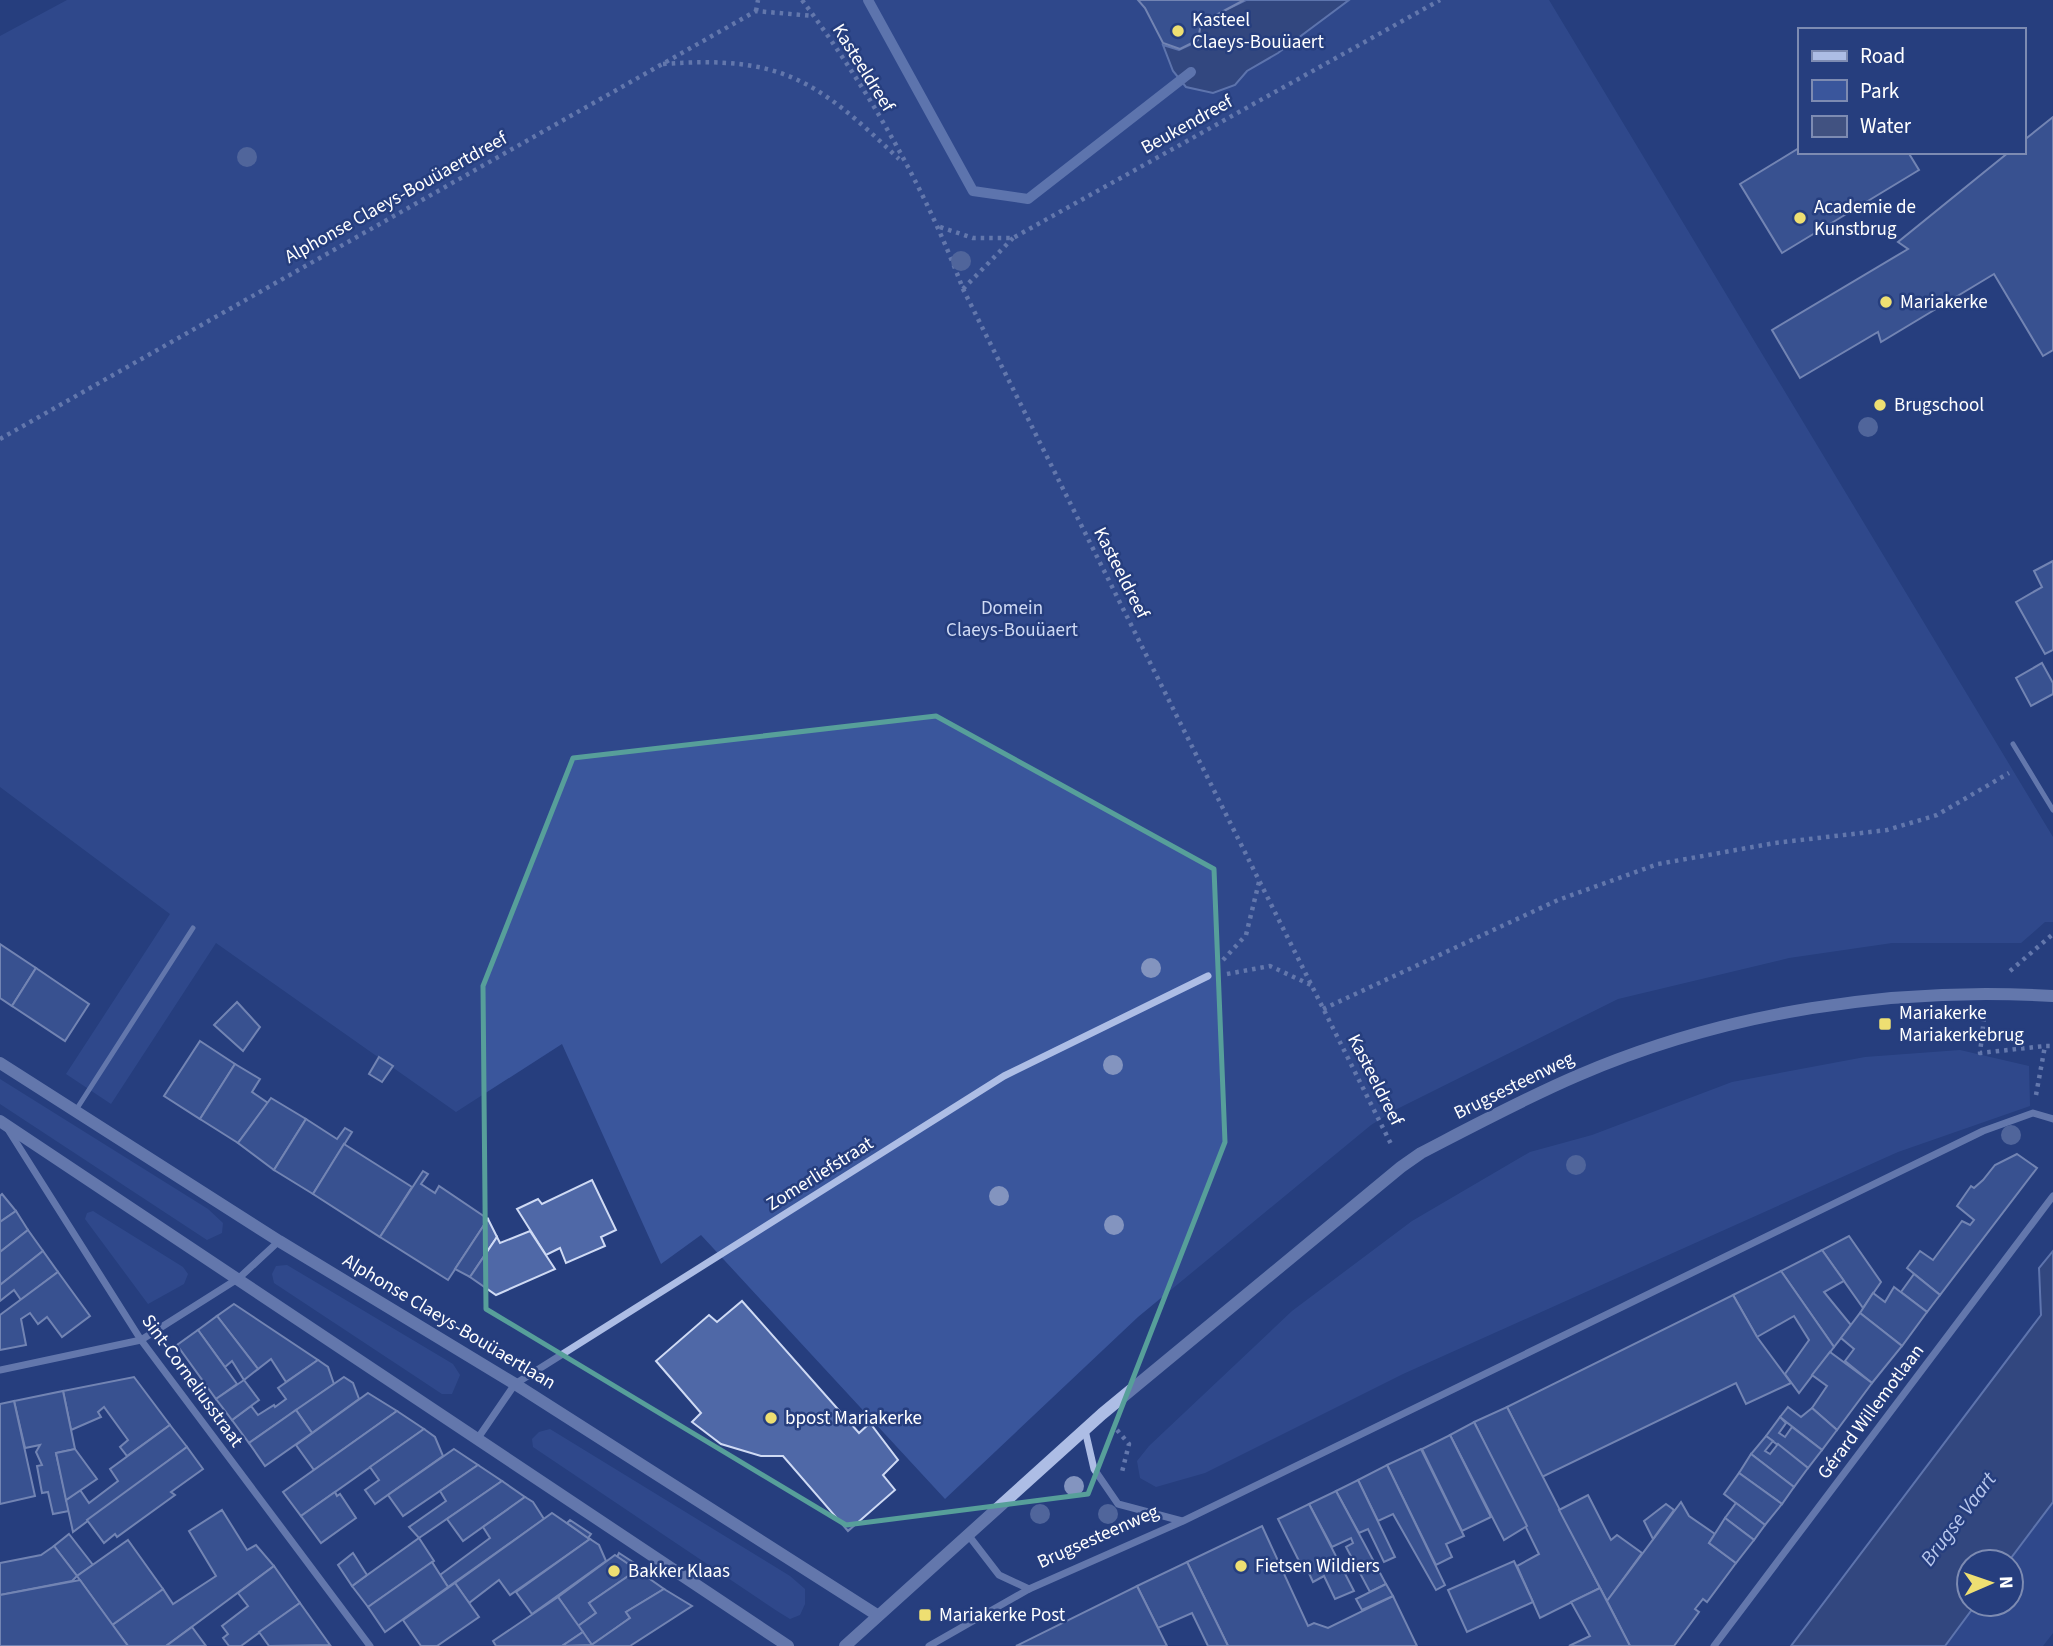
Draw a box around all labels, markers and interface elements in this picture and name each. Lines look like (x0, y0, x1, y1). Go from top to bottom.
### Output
place label: Kasteel Claeys-Bouüaert (1192, 7, 1324, 56)
street label: Kasteeldreef (825, 19, 902, 118)
marker: Kasteel Claeys-Bouüaert (1170, 23, 1186, 39)
legend (1798, 28, 2025, 154)
text: Road (1860, 41, 1905, 71)
text: Park (1860, 76, 1900, 106)
street label: Beukendreef (1136, 88, 1239, 161)
text: Water (1860, 111, 1912, 141)
street label: Alphonse Claeys-Bouüaertdreef (280, 125, 514, 271)
place label: Academie de Kunstbrug (1814, 194, 1916, 243)
marker: Academie de Kunstbrug (1792, 210, 1808, 226)
place label: Mariakerke (1900, 289, 1988, 316)
marker: Mariakerke (1878, 294, 1894, 310)
place label: Brugschool (1894, 392, 1984, 419)
marker: Brugschool (1872, 397, 1888, 413)
street label: Kasteeldreef (1086, 523, 1156, 625)
park label: Domein Claeys-Bouüaert (946, 595, 1079, 644)
place label: Mariakerke Mariakerkebrug (1899, 1000, 2024, 1049)
marker: Mariakerke Mariakerkebrug (1877, 1016, 1893, 1032)
street label: Kasteeldreef (1340, 1030, 1410, 1132)
street label: Brugsesteenweg (1449, 1045, 1579, 1127)
street label: Zomerliefstraat (761, 1130, 879, 1218)
street label: Alphonse Claeys-Bouüaertlaan (337, 1248, 561, 1396)
street label: Sint-Corneliusstraat (135, 1309, 250, 1453)
street label: Gérard Willemotlaan (1811, 1339, 1931, 1485)
place label: bpost Mariakerke (785, 1405, 922, 1432)
marker: bpost Mariakerke (763, 1410, 779, 1426)
water label: Brugse Vaart (1913, 1465, 2004, 1572)
street label: Brugsesteenweg (1033, 1498, 1163, 1576)
north arrow (1955, 1548, 2025, 1618)
place label: Fietsen Wildiers (1255, 1553, 1380, 1580)
place label: Bakker Klaas (628, 1558, 730, 1585)
marker: Fietsen Wildiers (1233, 1558, 1249, 1574)
marker: Bakker Klaas (606, 1563, 622, 1579)
text: N (1992, 1576, 2019, 1589)
place label: Mariakerke Post (939, 1602, 1066, 1629)
marker: Mariakerke Post (917, 1607, 933, 1623)

